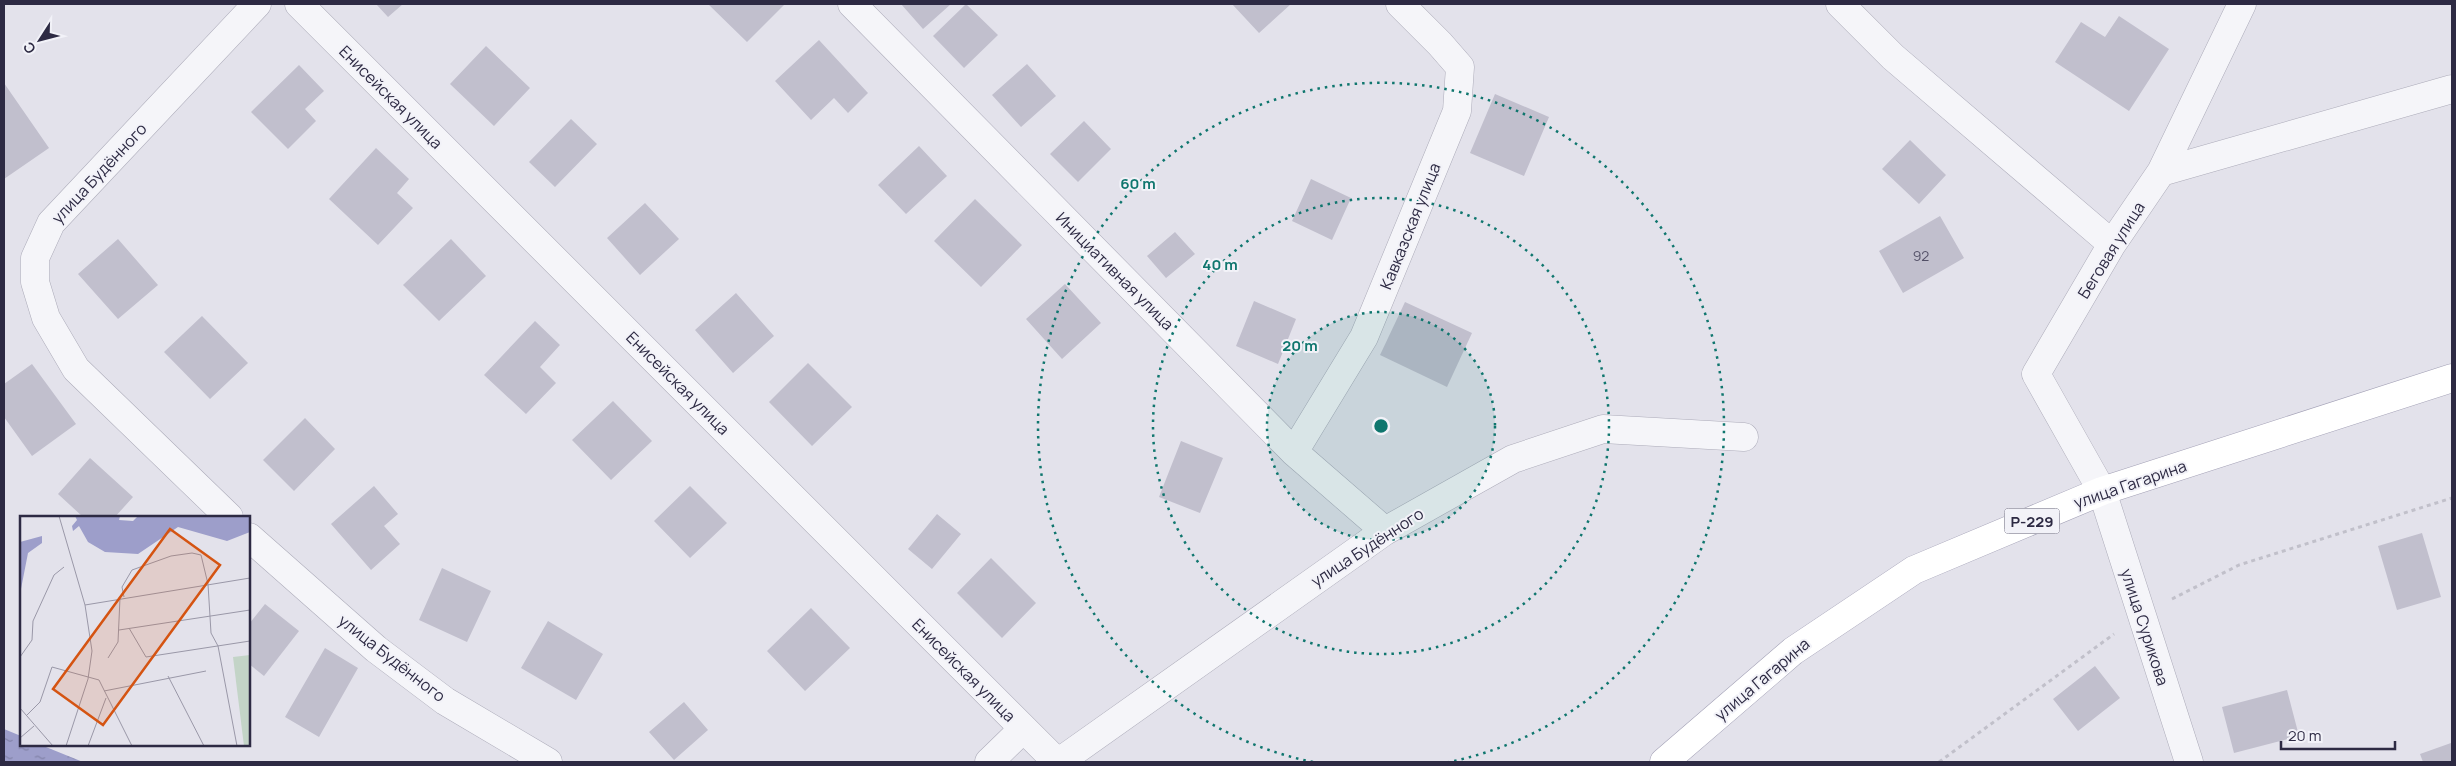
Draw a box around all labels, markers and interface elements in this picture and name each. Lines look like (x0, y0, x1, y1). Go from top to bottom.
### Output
north arrow (15, 15, 65, 65)
text: С (18, 38, 40, 58)
street label: Енисейская улица (334, 40, 448, 154)
street label: улица Будённого (47, 118, 151, 228)
street label: Кавказская улица (1375, 159, 1445, 293)
text: 60 m (1120, 173, 1156, 194)
street label: Беговая улица (2072, 197, 2150, 303)
street label: Инициативная улица (1051, 207, 1179, 335)
house number: 92 (1913, 246, 1929, 265)
text: 40 m (1202, 254, 1238, 275)
street label: Енисейская улица (621, 326, 735, 440)
text: 20 m (1282, 335, 1318, 356)
centre of rings (1372, 417, 1390, 435)
street label: улица Гагарина (2071, 454, 2189, 514)
street label: улица Будённого (1306, 502, 1428, 592)
road number: Р-229 (2004, 508, 2060, 534)
inset map (20, 516, 250, 746)
street label: улица Сурикова (2116, 566, 2174, 688)
street label: улица Будённого (334, 609, 450, 707)
street label: Енисейская улица (907, 613, 1021, 727)
street label: улица Гагарина (1710, 633, 1814, 725)
scale bar (2281, 718, 2395, 750)
text: 20 m (2288, 725, 2321, 746)

